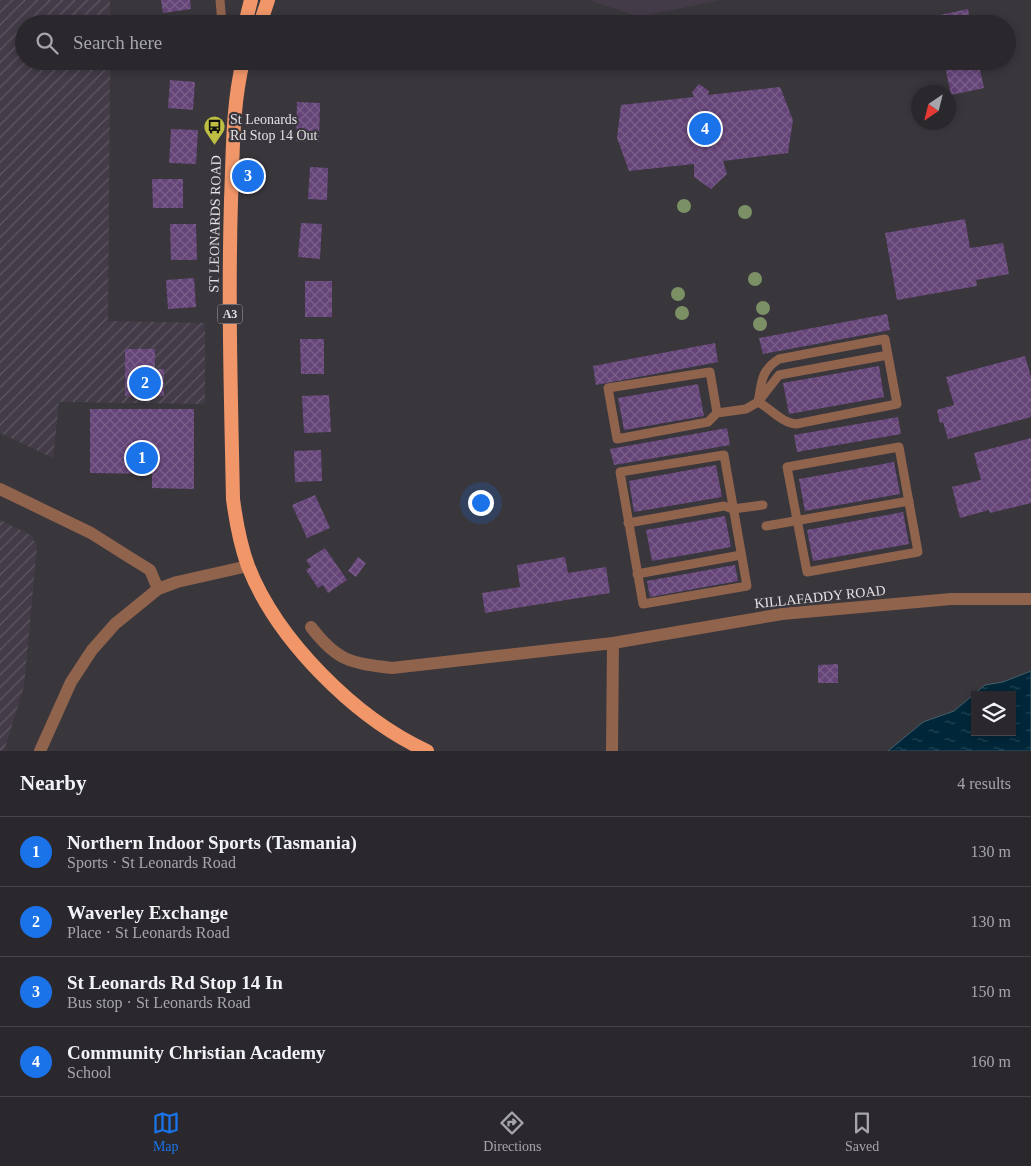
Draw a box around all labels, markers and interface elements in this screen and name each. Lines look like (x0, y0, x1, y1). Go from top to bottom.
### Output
search box (15, 15, 1016, 70)
icon: search (33, 29, 61, 57)
text: Search here (73, 32, 162, 53)
north arrow (911, 85, 956, 130)
pin: 4 (689, 110, 721, 148)
place label: St Leonards Rd Stop 14 Out (230, 112, 318, 143)
bus stop icon: St Leonards Rd Stop 14 Out (202, 115, 226, 146)
street label: ST LEONARDS ROAD (206, 155, 224, 293)
pin: 3 (232, 157, 264, 195)
road number: A3 (218, 304, 242, 324)
pin: 2 (129, 364, 161, 402)
pin: 1 (126, 439, 158, 477)
your location (468, 490, 494, 516)
street label: KILLAFADDY ROAD (754, 583, 886, 611)
map controls (971, 691, 1016, 736)
button: layers (971, 691, 1016, 736)
text: Nearby (20, 771, 87, 795)
text: 4 results (957, 775, 1011, 792)
text: Northern Indoor Sports (Tasmania) (67, 832, 357, 853)
text: 1 (32, 843, 40, 860)
text: 130 m (971, 843, 1011, 860)
text: Sports · St Leonards Road (67, 854, 236, 871)
text: Waverley Exchange (67, 902, 228, 923)
text: 2 (32, 913, 40, 930)
text: 130 m (971, 913, 1011, 930)
text: Place · St Leonards Road (67, 924, 230, 941)
text: St Leonards Rd Stop 14 In (67, 972, 283, 993)
text: 3 (32, 983, 40, 1000)
text: 150 m (971, 983, 1011, 1000)
text: Bus stop · St Leonards Road (67, 994, 251, 1011)
text: Community Christian Academy (67, 1042, 326, 1063)
text: 4 (32, 1053, 40, 1070)
text: 160 m (971, 1053, 1011, 1070)
text: School (67, 1064, 111, 1081)
tab: Map (152, 1109, 180, 1155)
tab: Directions (483, 1109, 542, 1155)
tab: Saved (845, 1109, 879, 1155)

